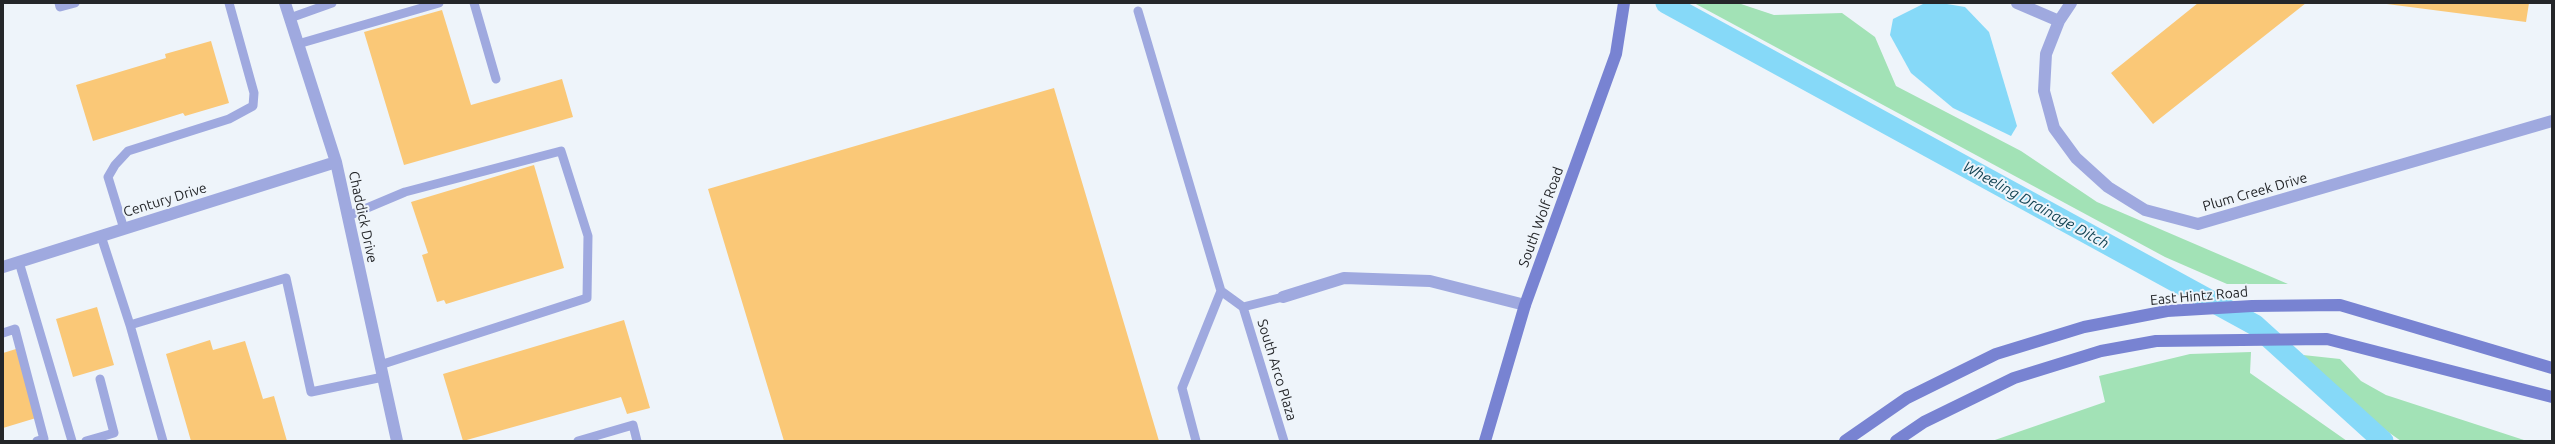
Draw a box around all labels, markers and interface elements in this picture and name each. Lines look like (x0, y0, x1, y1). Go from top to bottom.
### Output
water label: Wheeling Drainage Ditch (1960, 157, 2112, 253)
street label: South Wolf Road (1515, 164, 1567, 270)
street label: Plum Creek Drive (2201, 169, 2309, 215)
street label: Chaddick Drive (345, 170, 381, 264)
street label: Century Drive (121, 179, 209, 221)
street label: East Hintz Road (2149, 283, 2249, 309)
street label: South Arco Plaza (1254, 317, 1300, 423)

